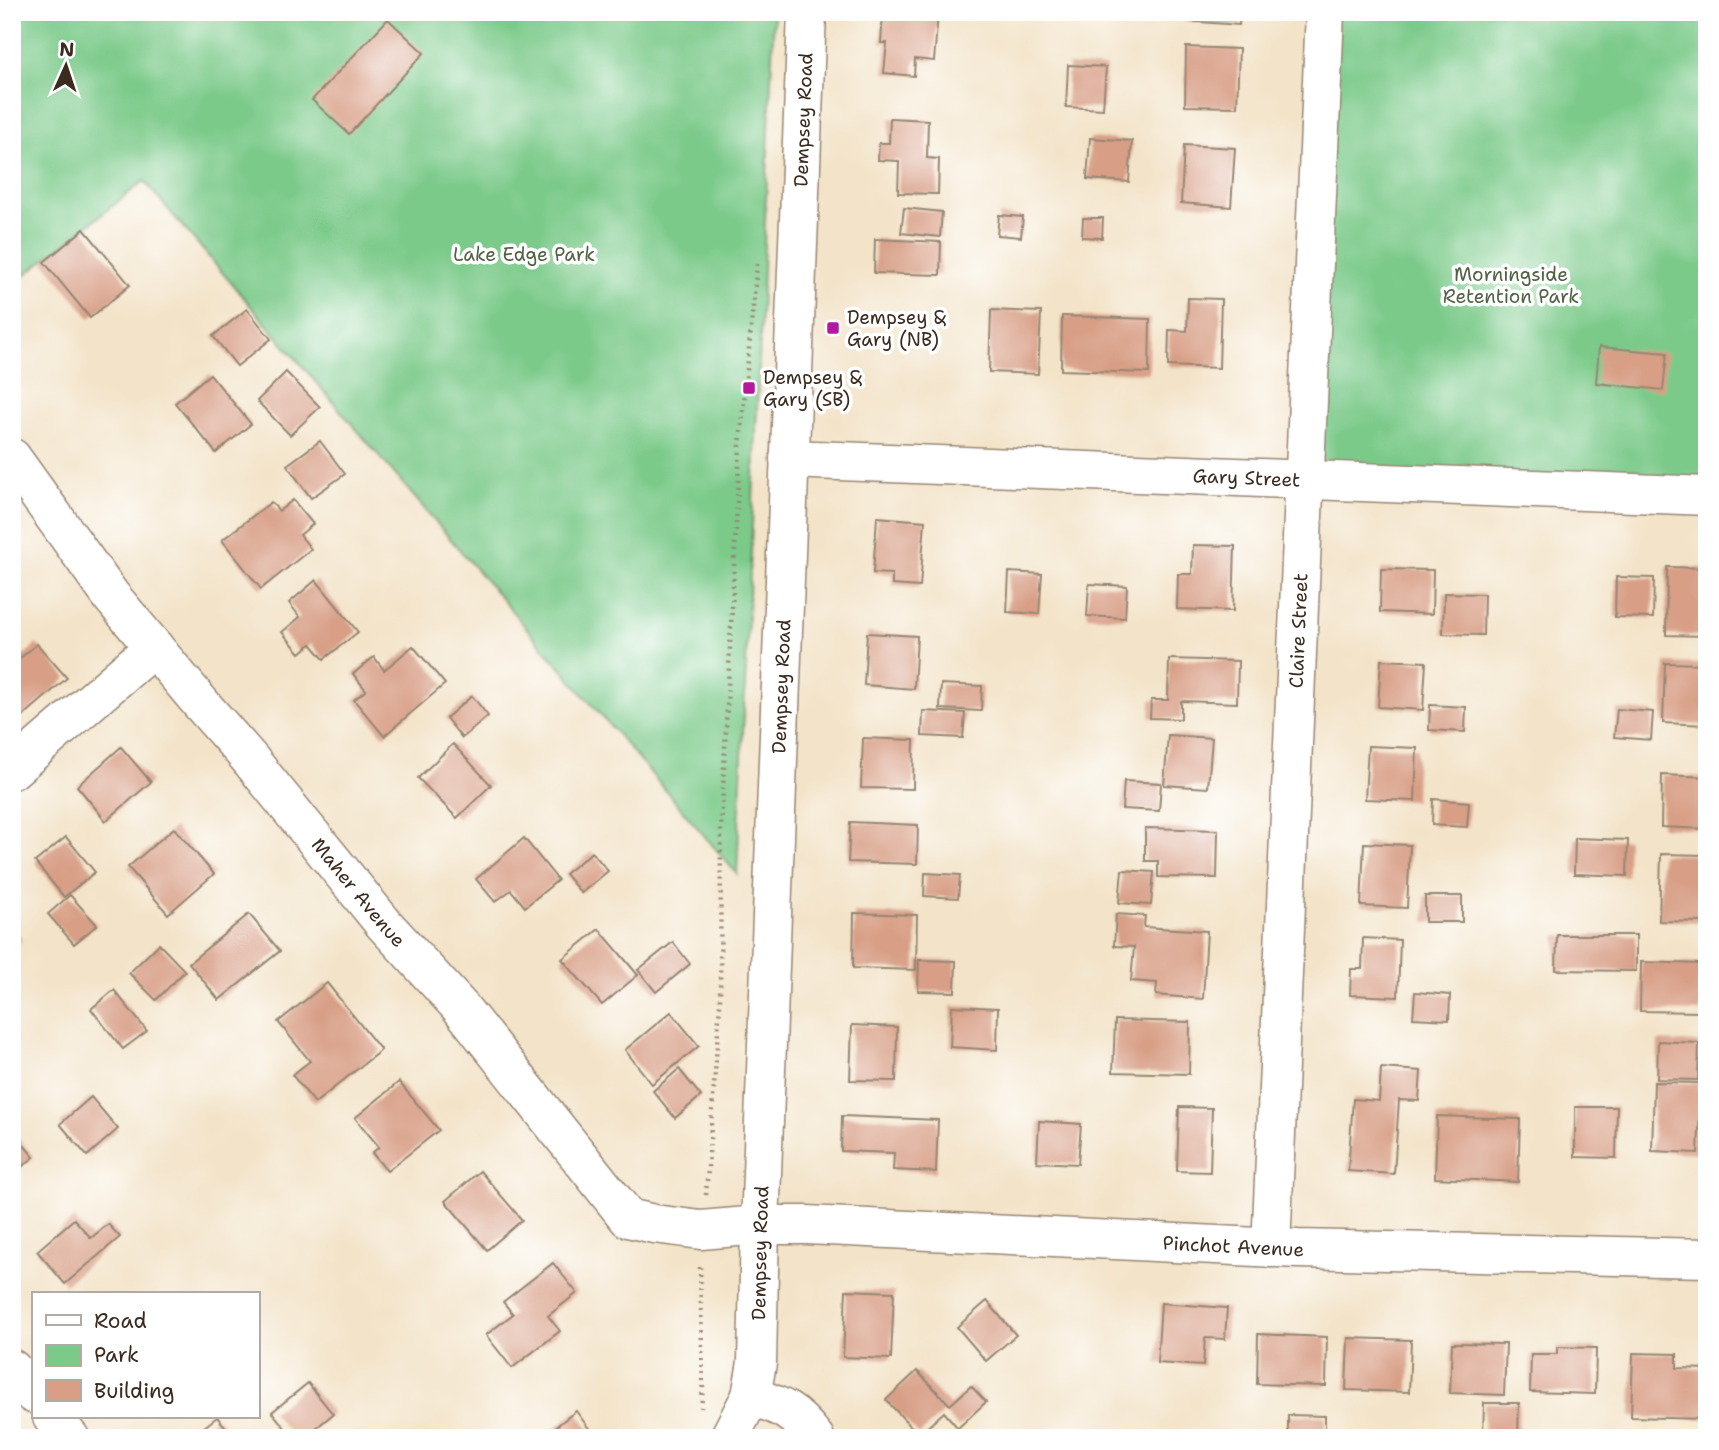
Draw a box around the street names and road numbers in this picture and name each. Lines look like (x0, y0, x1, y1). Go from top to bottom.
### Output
street label: Dempsey Road (788, 52, 818, 188)
street label: Gary Street (1192, 463, 1301, 492)
street label: Claire Street (1283, 573, 1313, 689)
street label: Dempsey Road (766, 619, 796, 754)
street label: Maher Avenue (306, 832, 411, 952)
street label: Dempsey Road (745, 1185, 774, 1321)
street label: Pinchot Avenue (1162, 1230, 1304, 1262)

